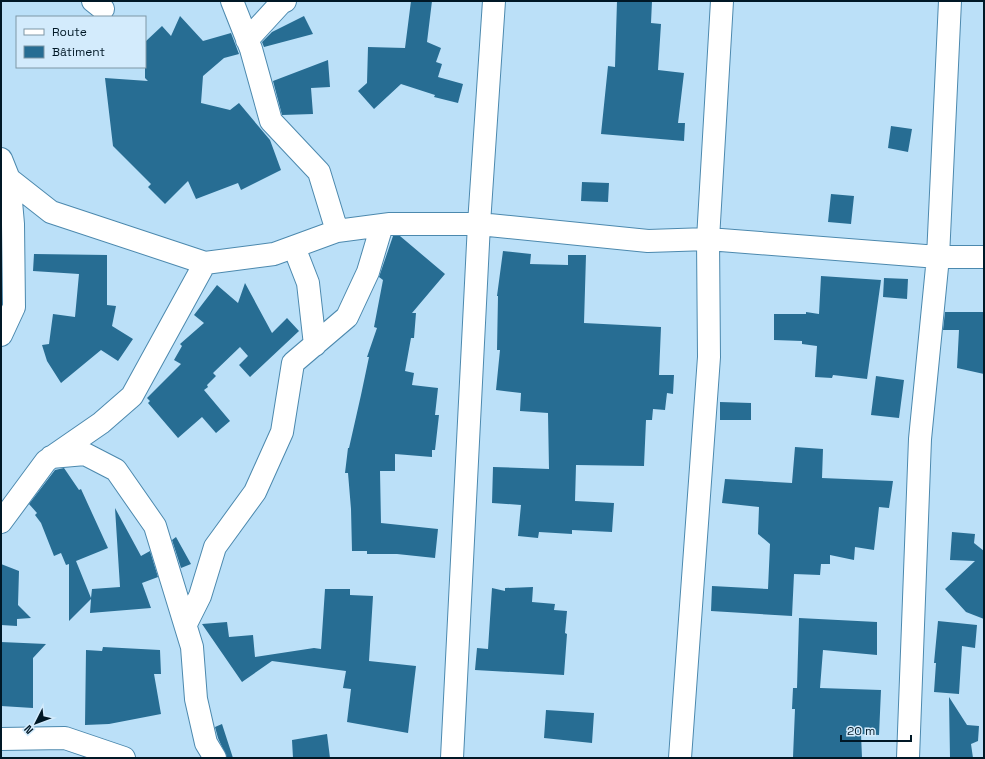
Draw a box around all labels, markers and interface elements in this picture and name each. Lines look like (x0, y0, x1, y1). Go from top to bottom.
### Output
legend (16, 16, 146, 68)
text: Route (52, 24, 87, 40)
text: Bâtiment (52, 44, 105, 60)
north arrow (16, 703, 56, 743)
scale bar (841, 717, 911, 743)
text: N (21, 722, 36, 737)
text: 20 m (847, 723, 875, 739)

